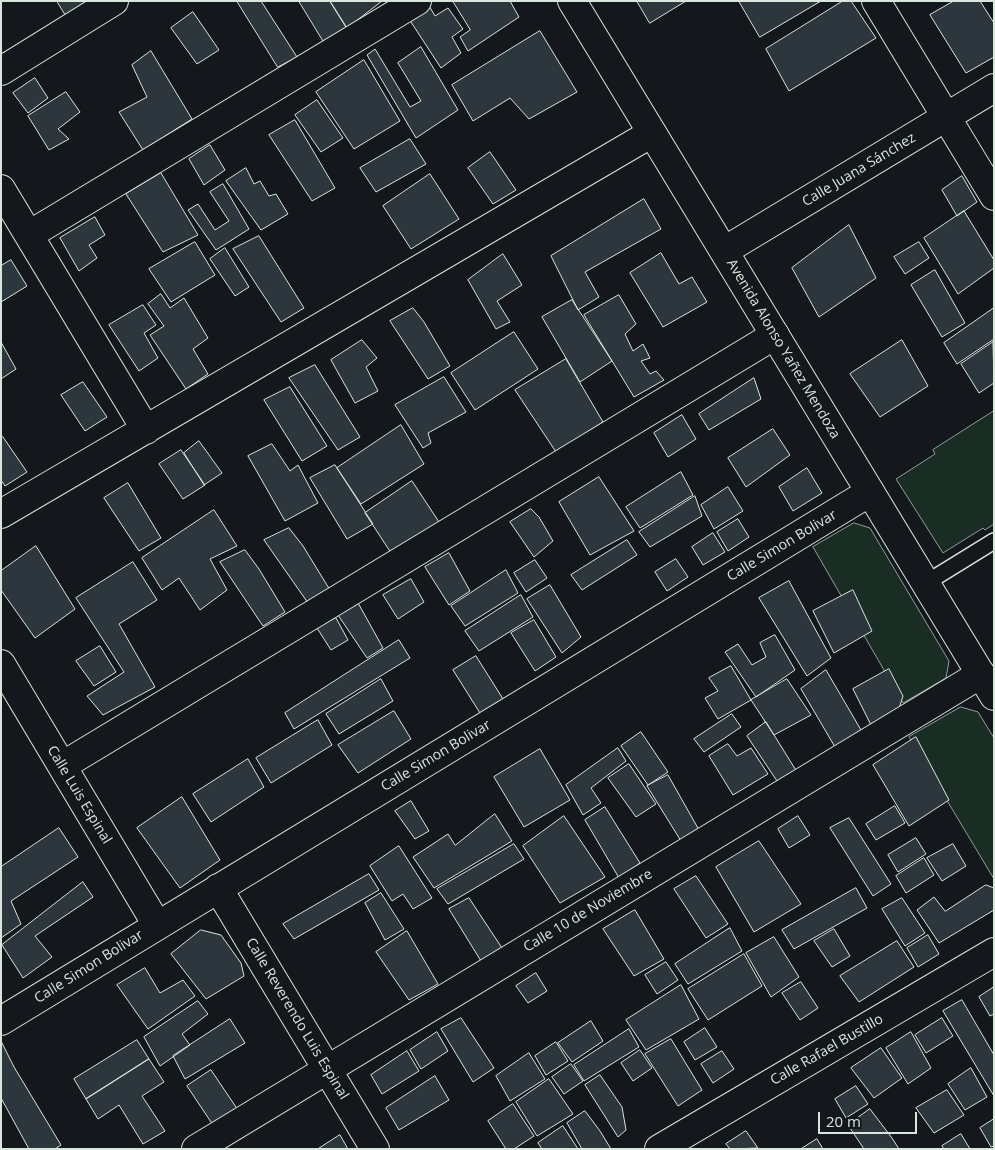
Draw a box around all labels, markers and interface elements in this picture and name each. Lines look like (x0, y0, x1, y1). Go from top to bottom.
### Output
street label: Calle Juana Sánchez (799, 130, 919, 210)
street label: Avenida Alonso Yañez Mendoza (723, 256, 843, 442)
street label: Calle Simon Bolivar (724, 507, 840, 585)
street label: Calle Simon Bolivar (378, 717, 494, 795)
street label: Calle Luis Espinal (43, 743, 115, 847)
street label: Calle 10 de Noviembre (521, 866, 655, 956)
street label: Calle Simon Bolivar (32, 927, 146, 1007)
street label: Calle Reverendo Luis Espinal (242, 935, 352, 1103)
street label: Calle Rafael Bustillo (768, 1011, 886, 1089)
scale bar (820, 1102, 919, 1134)
text: 20 m (826, 1111, 861, 1131)

